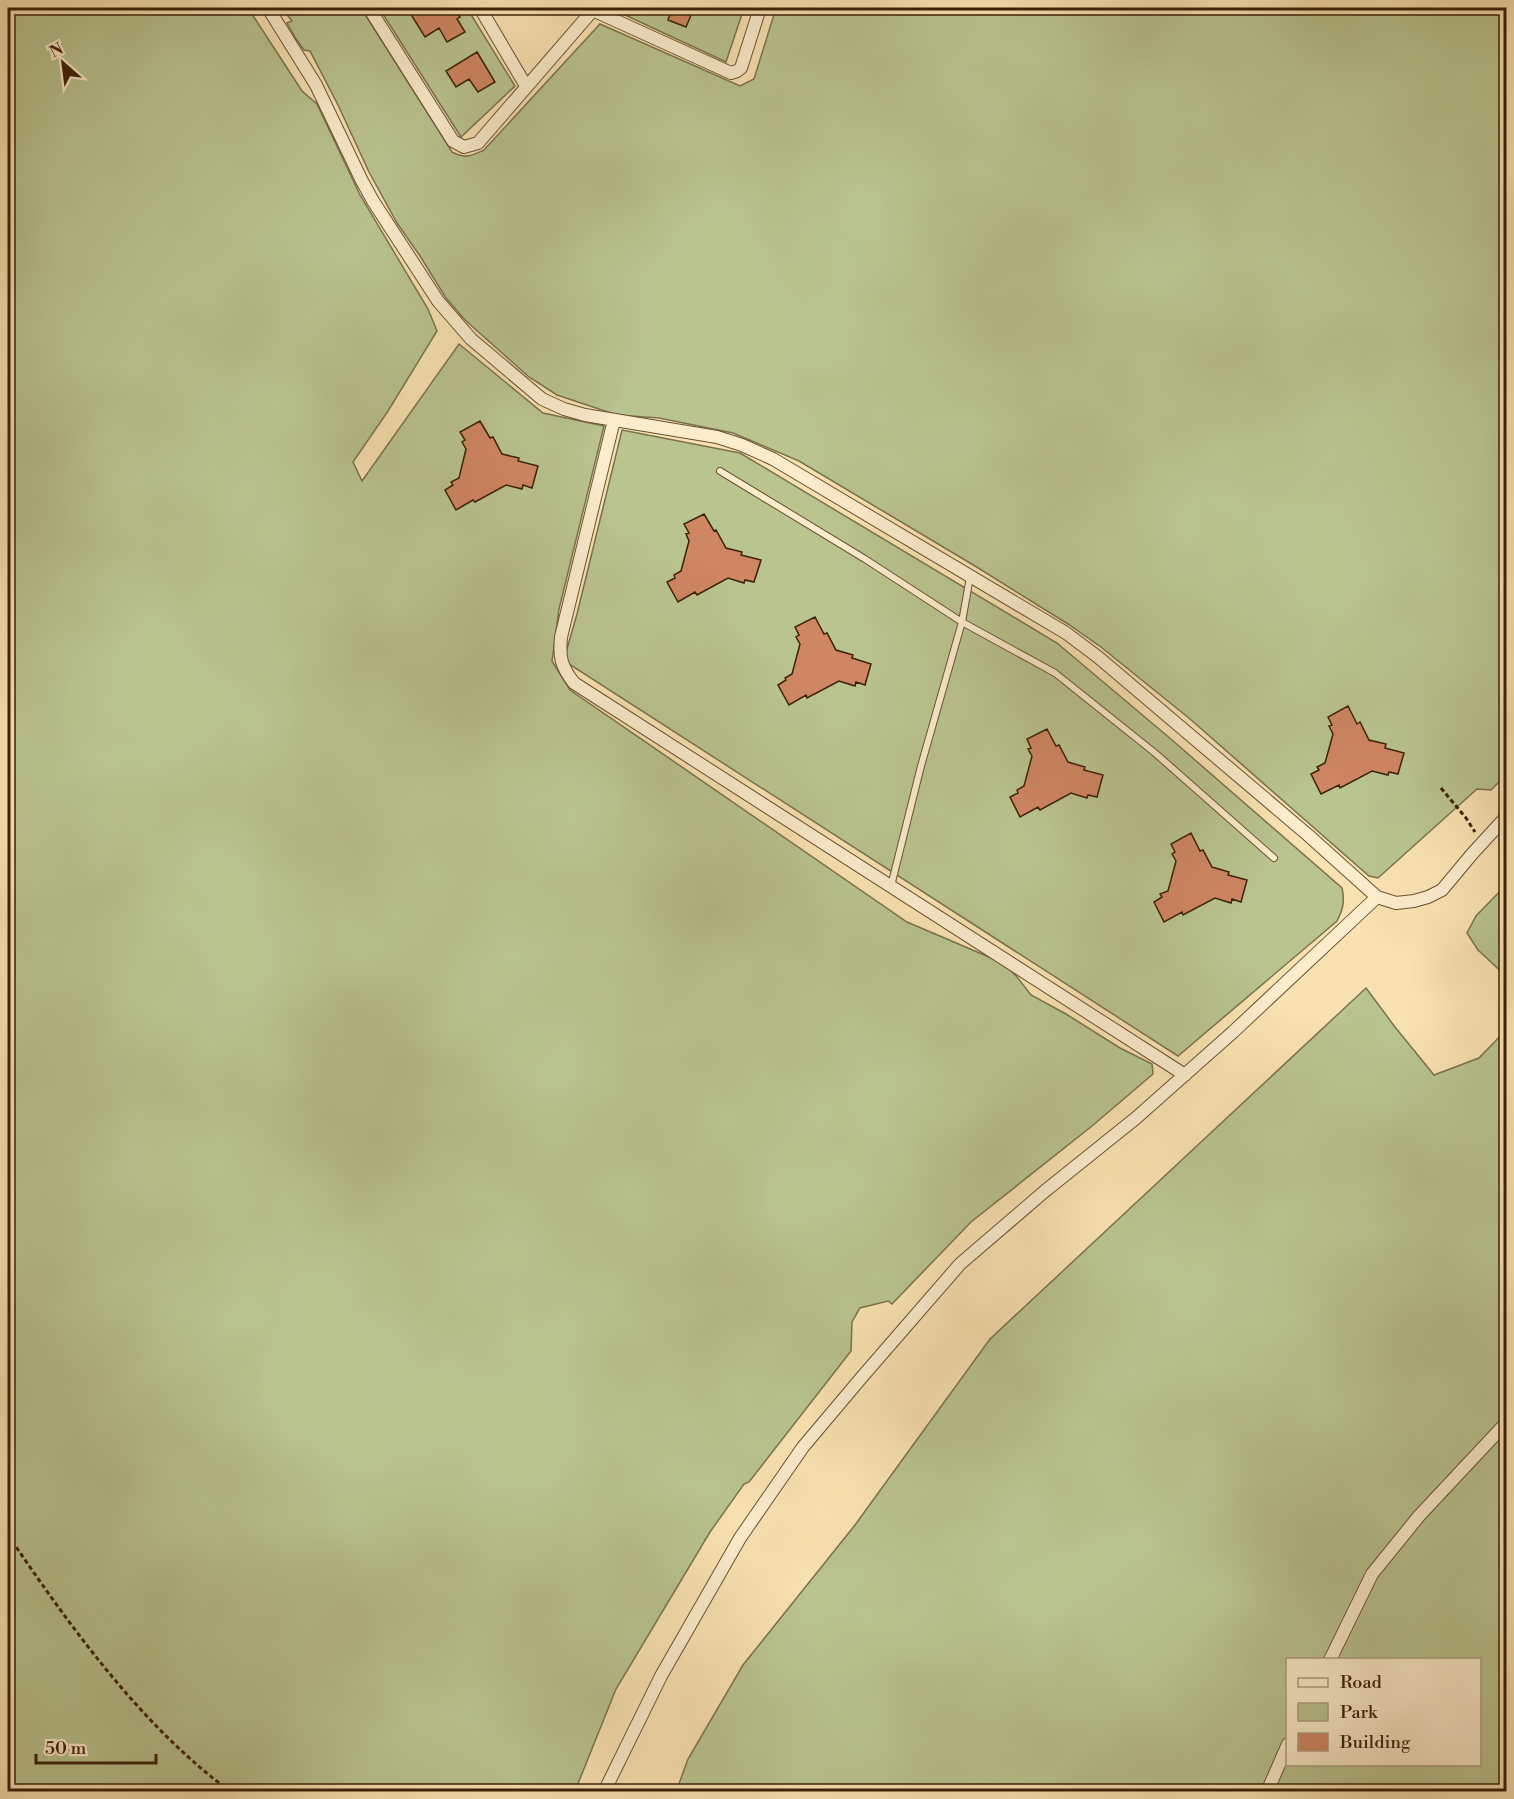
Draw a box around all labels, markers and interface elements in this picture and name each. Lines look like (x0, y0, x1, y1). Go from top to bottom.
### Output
north arrow (33, 33, 93, 93)
text: N (46, 39, 67, 62)
legend (1286, 1658, 1481, 1766)
text: Road (1340, 1671, 1383, 1694)
text: Park (1340, 1701, 1379, 1724)
scale bar (36, 1727, 156, 1765)
text: Building (1339, 1731, 1411, 1754)
text: 50 m (45, 1737, 87, 1760)

